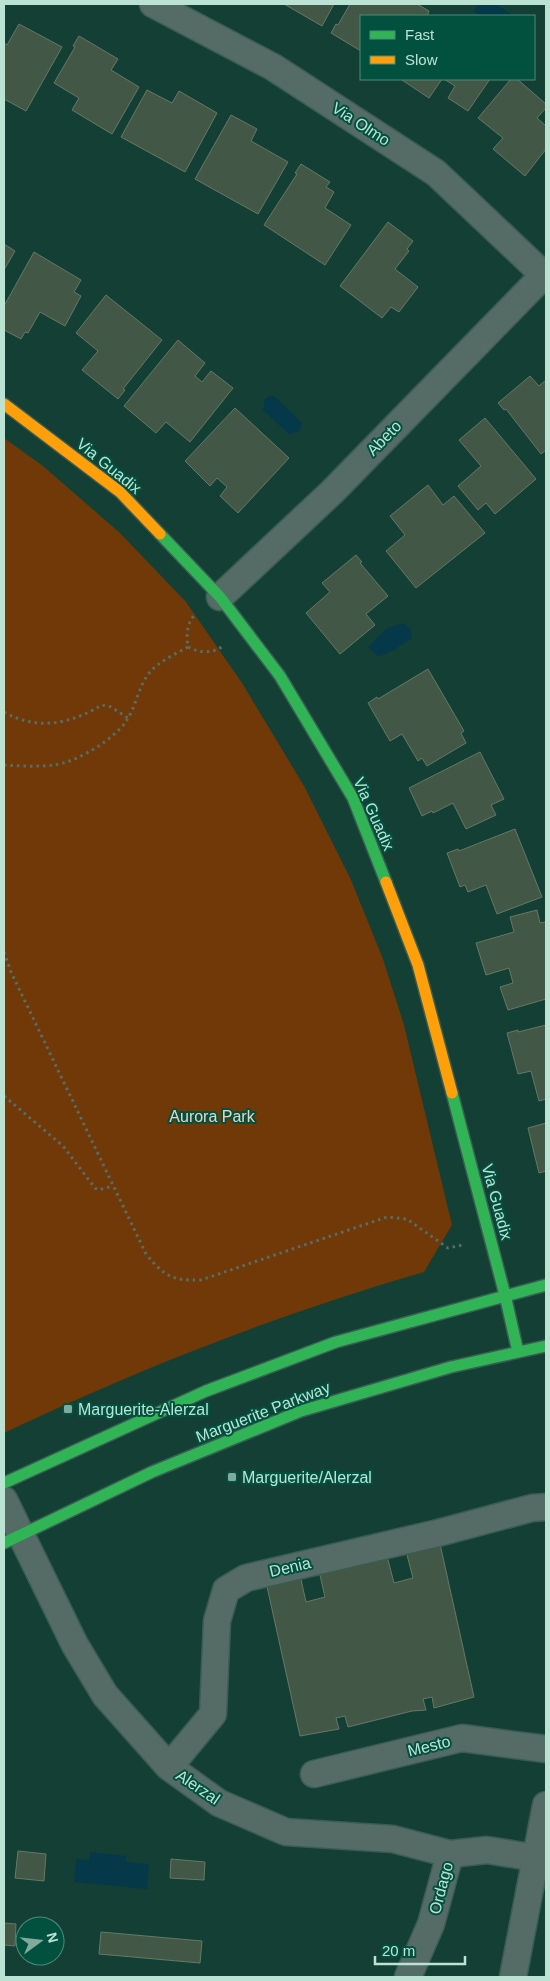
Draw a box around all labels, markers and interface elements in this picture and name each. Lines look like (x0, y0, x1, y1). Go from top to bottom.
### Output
legend (360, 15, 535, 80)
text: Fast (405, 26, 435, 43)
text: Slow (405, 51, 438, 68)
street label: Via Olmo (329, 99, 393, 149)
street label: Abeto (363, 417, 405, 459)
street label: Via Guadix (73, 435, 145, 497)
street label: Via Guadix (350, 775, 398, 853)
park label: Aurora Park (169, 1108, 256, 1125)
street label: Via Guadix (479, 1162, 515, 1242)
street label: Marguerite Parkway (194, 1379, 332, 1445)
place label: Marguerite-Alerzal (78, 1401, 209, 1418)
marker: Marguerite-Alerzal (62, 1403, 74, 1415)
place label: Marguerite/Alerzal (242, 1469, 372, 1486)
marker: Marguerite/Alerzal (226, 1471, 238, 1483)
street label: Denia (268, 1554, 312, 1580)
street label: Mesto (406, 1732, 452, 1760)
street label: Alerzal (173, 1766, 223, 1808)
street label: Ordago (426, 1860, 456, 1916)
north arrow (15, 1916, 65, 1966)
text: N (44, 1931, 62, 1945)
scale bar (375, 1934, 465, 1966)
text: 20 m (382, 1942, 415, 1959)

